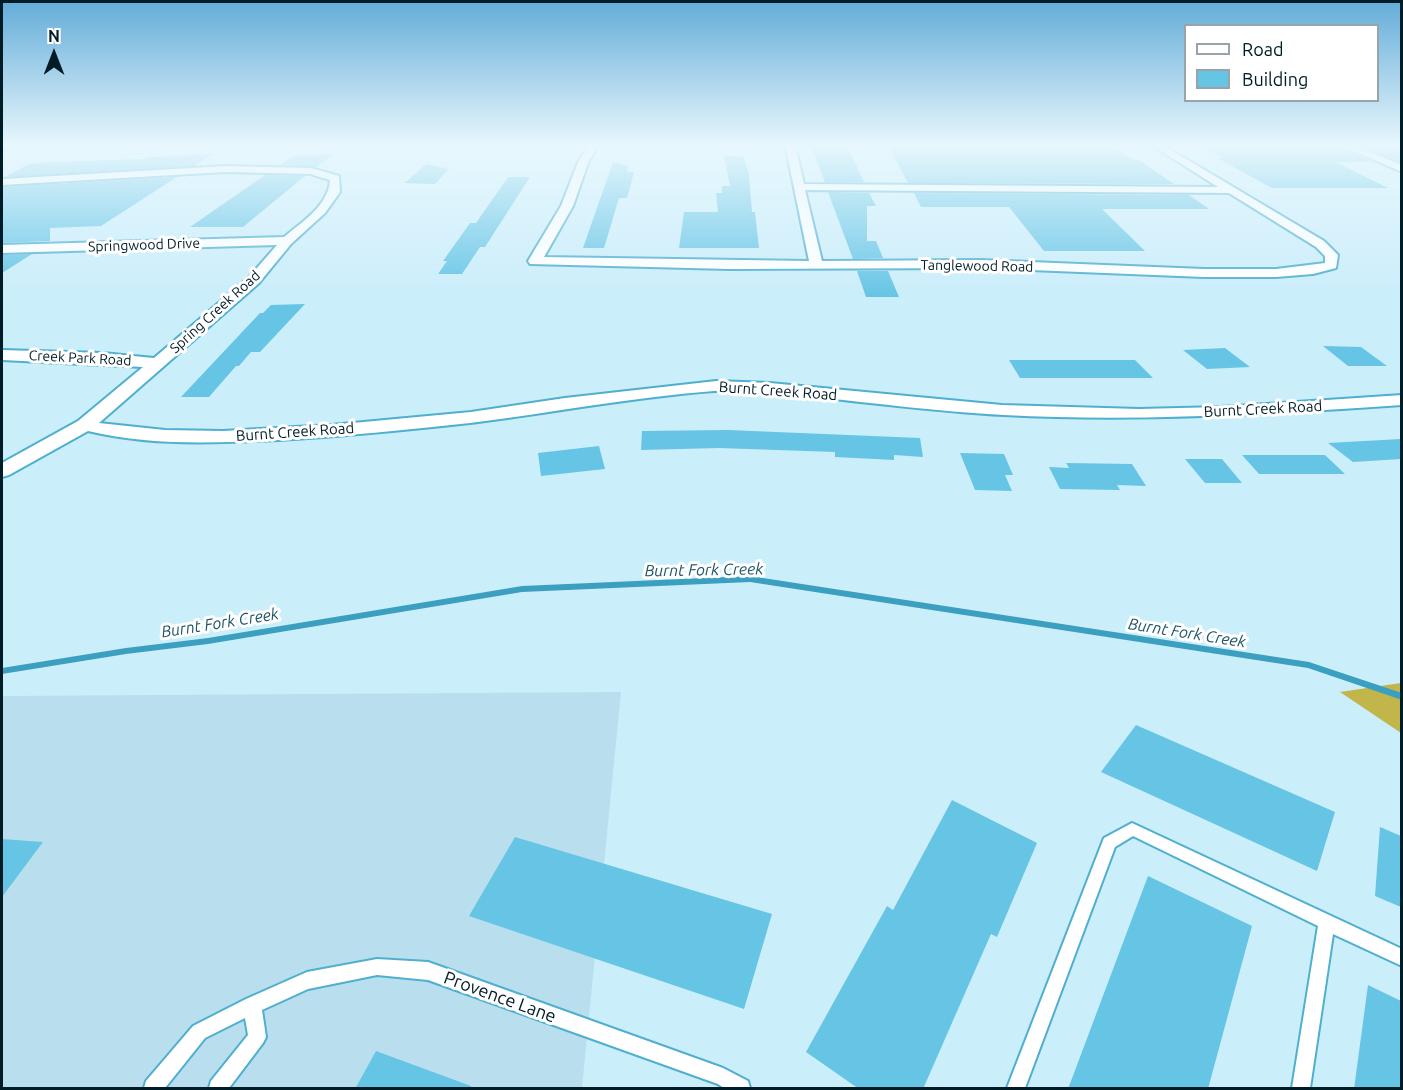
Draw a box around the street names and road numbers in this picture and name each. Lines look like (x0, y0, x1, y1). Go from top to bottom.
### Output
street label: Springwood Drive (88, 235, 200, 255)
street label: Tanglewood Road (920, 257, 1034, 275)
street label: Spring Creek Road (167, 267, 263, 357)
street label: Creek Park Road (28, 347, 132, 369)
street label: Burnt Creek Road (718, 378, 838, 404)
street label: Burnt Creek Road (1203, 397, 1323, 421)
street label: Burnt Creek Road (235, 419, 355, 445)
street label: Provence Lane (441, 967, 559, 1027)

